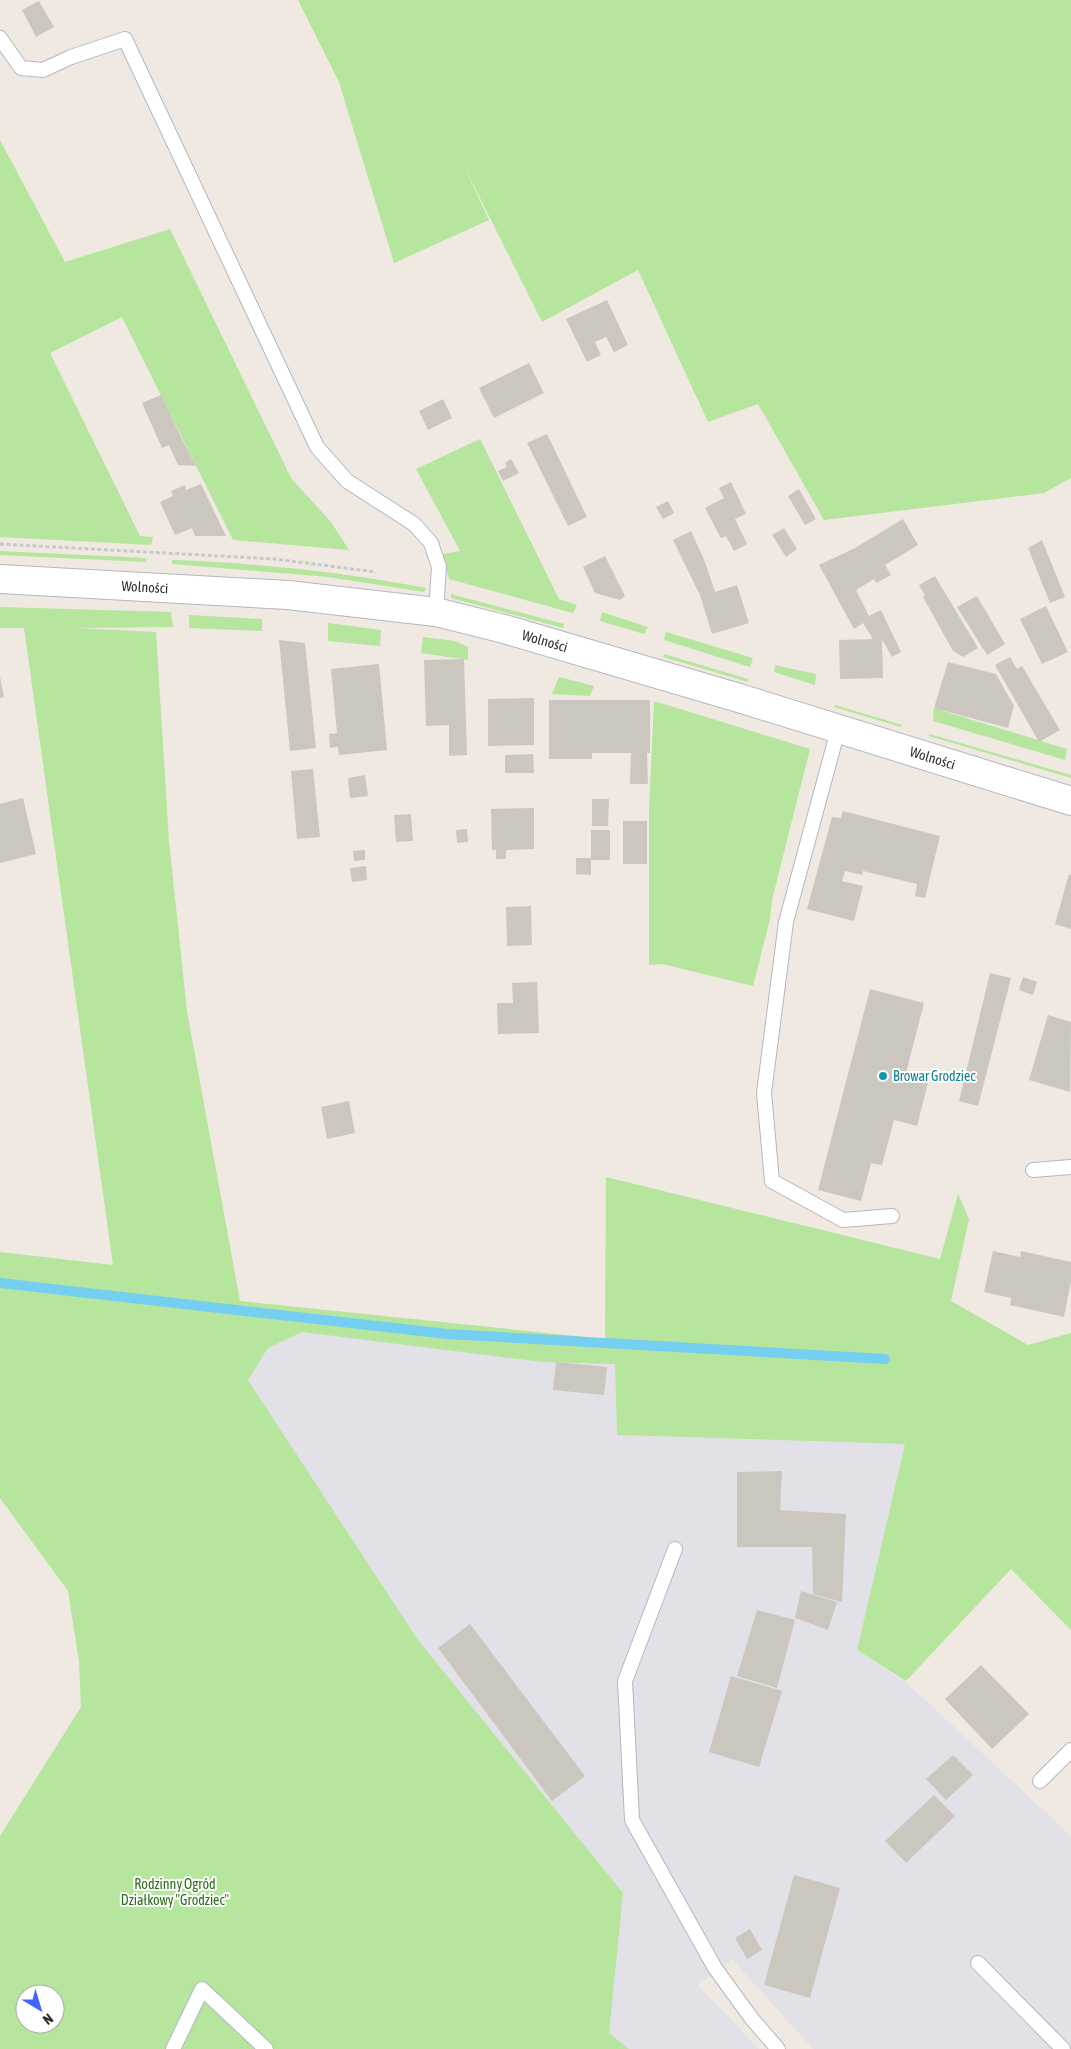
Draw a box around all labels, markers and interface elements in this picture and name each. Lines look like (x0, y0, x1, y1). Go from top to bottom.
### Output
street label: Wolności (121, 578, 169, 596)
street label: Wolności (520, 627, 569, 655)
street label: Wolności (908, 743, 957, 773)
place label: Browar Grodziec (893, 1068, 976, 1084)
marker: Browar Grodziec (877, 1070, 889, 1082)
park label: Rodzinny Ogród Działkowy "Grodziec" (121, 1876, 230, 1908)
north arrow (15, 1984, 65, 2034)
text: N (40, 2010, 56, 2028)

